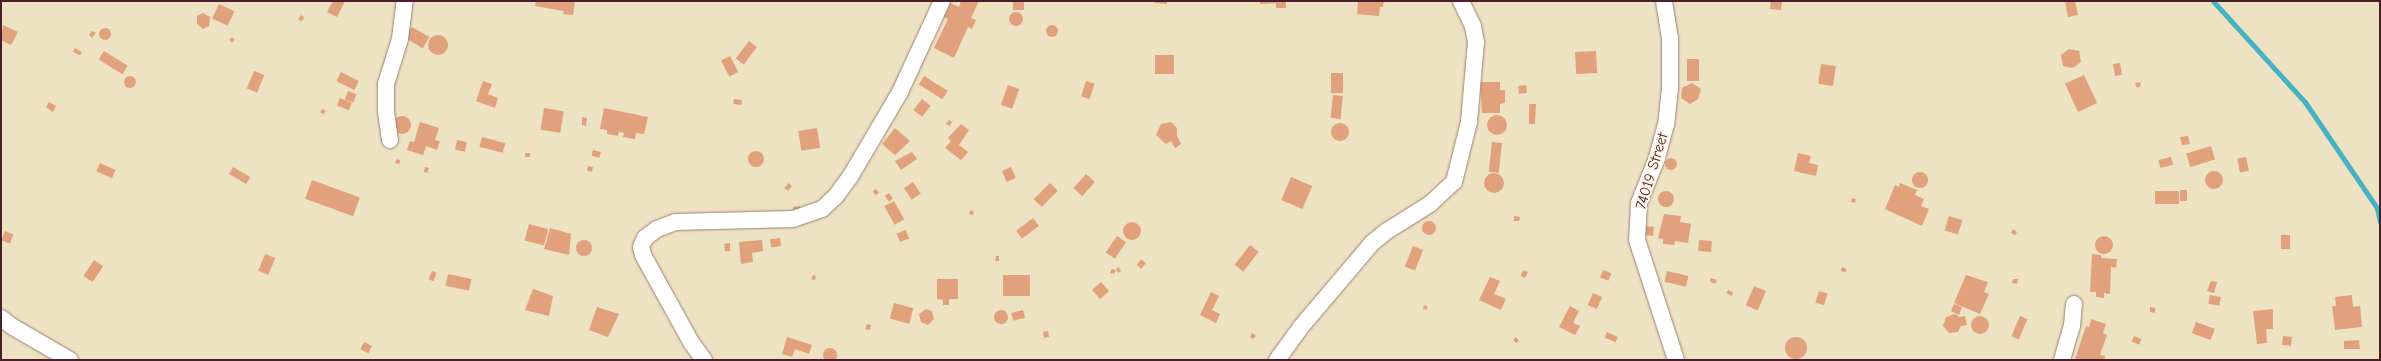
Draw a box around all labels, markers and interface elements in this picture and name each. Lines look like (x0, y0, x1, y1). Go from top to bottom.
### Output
street label: 74019 Street (1632, 131, 1672, 211)

